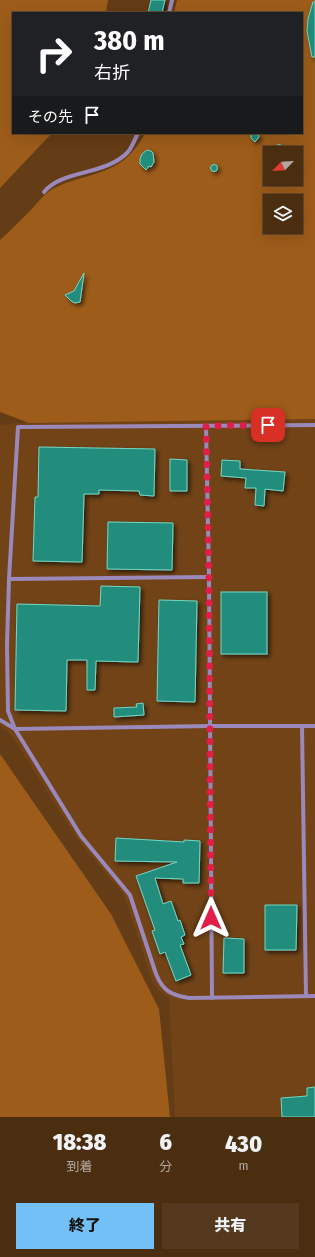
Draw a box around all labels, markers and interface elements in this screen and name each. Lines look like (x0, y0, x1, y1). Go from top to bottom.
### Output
text: 380 m (94, 24, 165, 57)
icon: right (28, 28, 80, 80)
text: 右折 (94, 62, 130, 84)
icon: arrive (81, 104, 103, 126)
text: その先 (28, 108, 73, 126)
north arrow (263, 146, 303, 186)
map controls (263, 146, 303, 234)
button: layers (263, 194, 303, 234)
pin (251, 408, 285, 442)
icon: arrive (257, 414, 279, 436)
position arrow (190, 897, 232, 939)
text: 18:38 (53, 1128, 106, 1156)
text: 6 (159, 1128, 172, 1156)
text: 430 (225, 1130, 262, 1158)
text: m (239, 1158, 249, 1173)
text: 到着 (67, 1159, 93, 1174)
text: 分 (159, 1159, 172, 1174)
button: 終了 (16, 1203, 154, 1249)
button: 共有 (162, 1203, 299, 1249)

